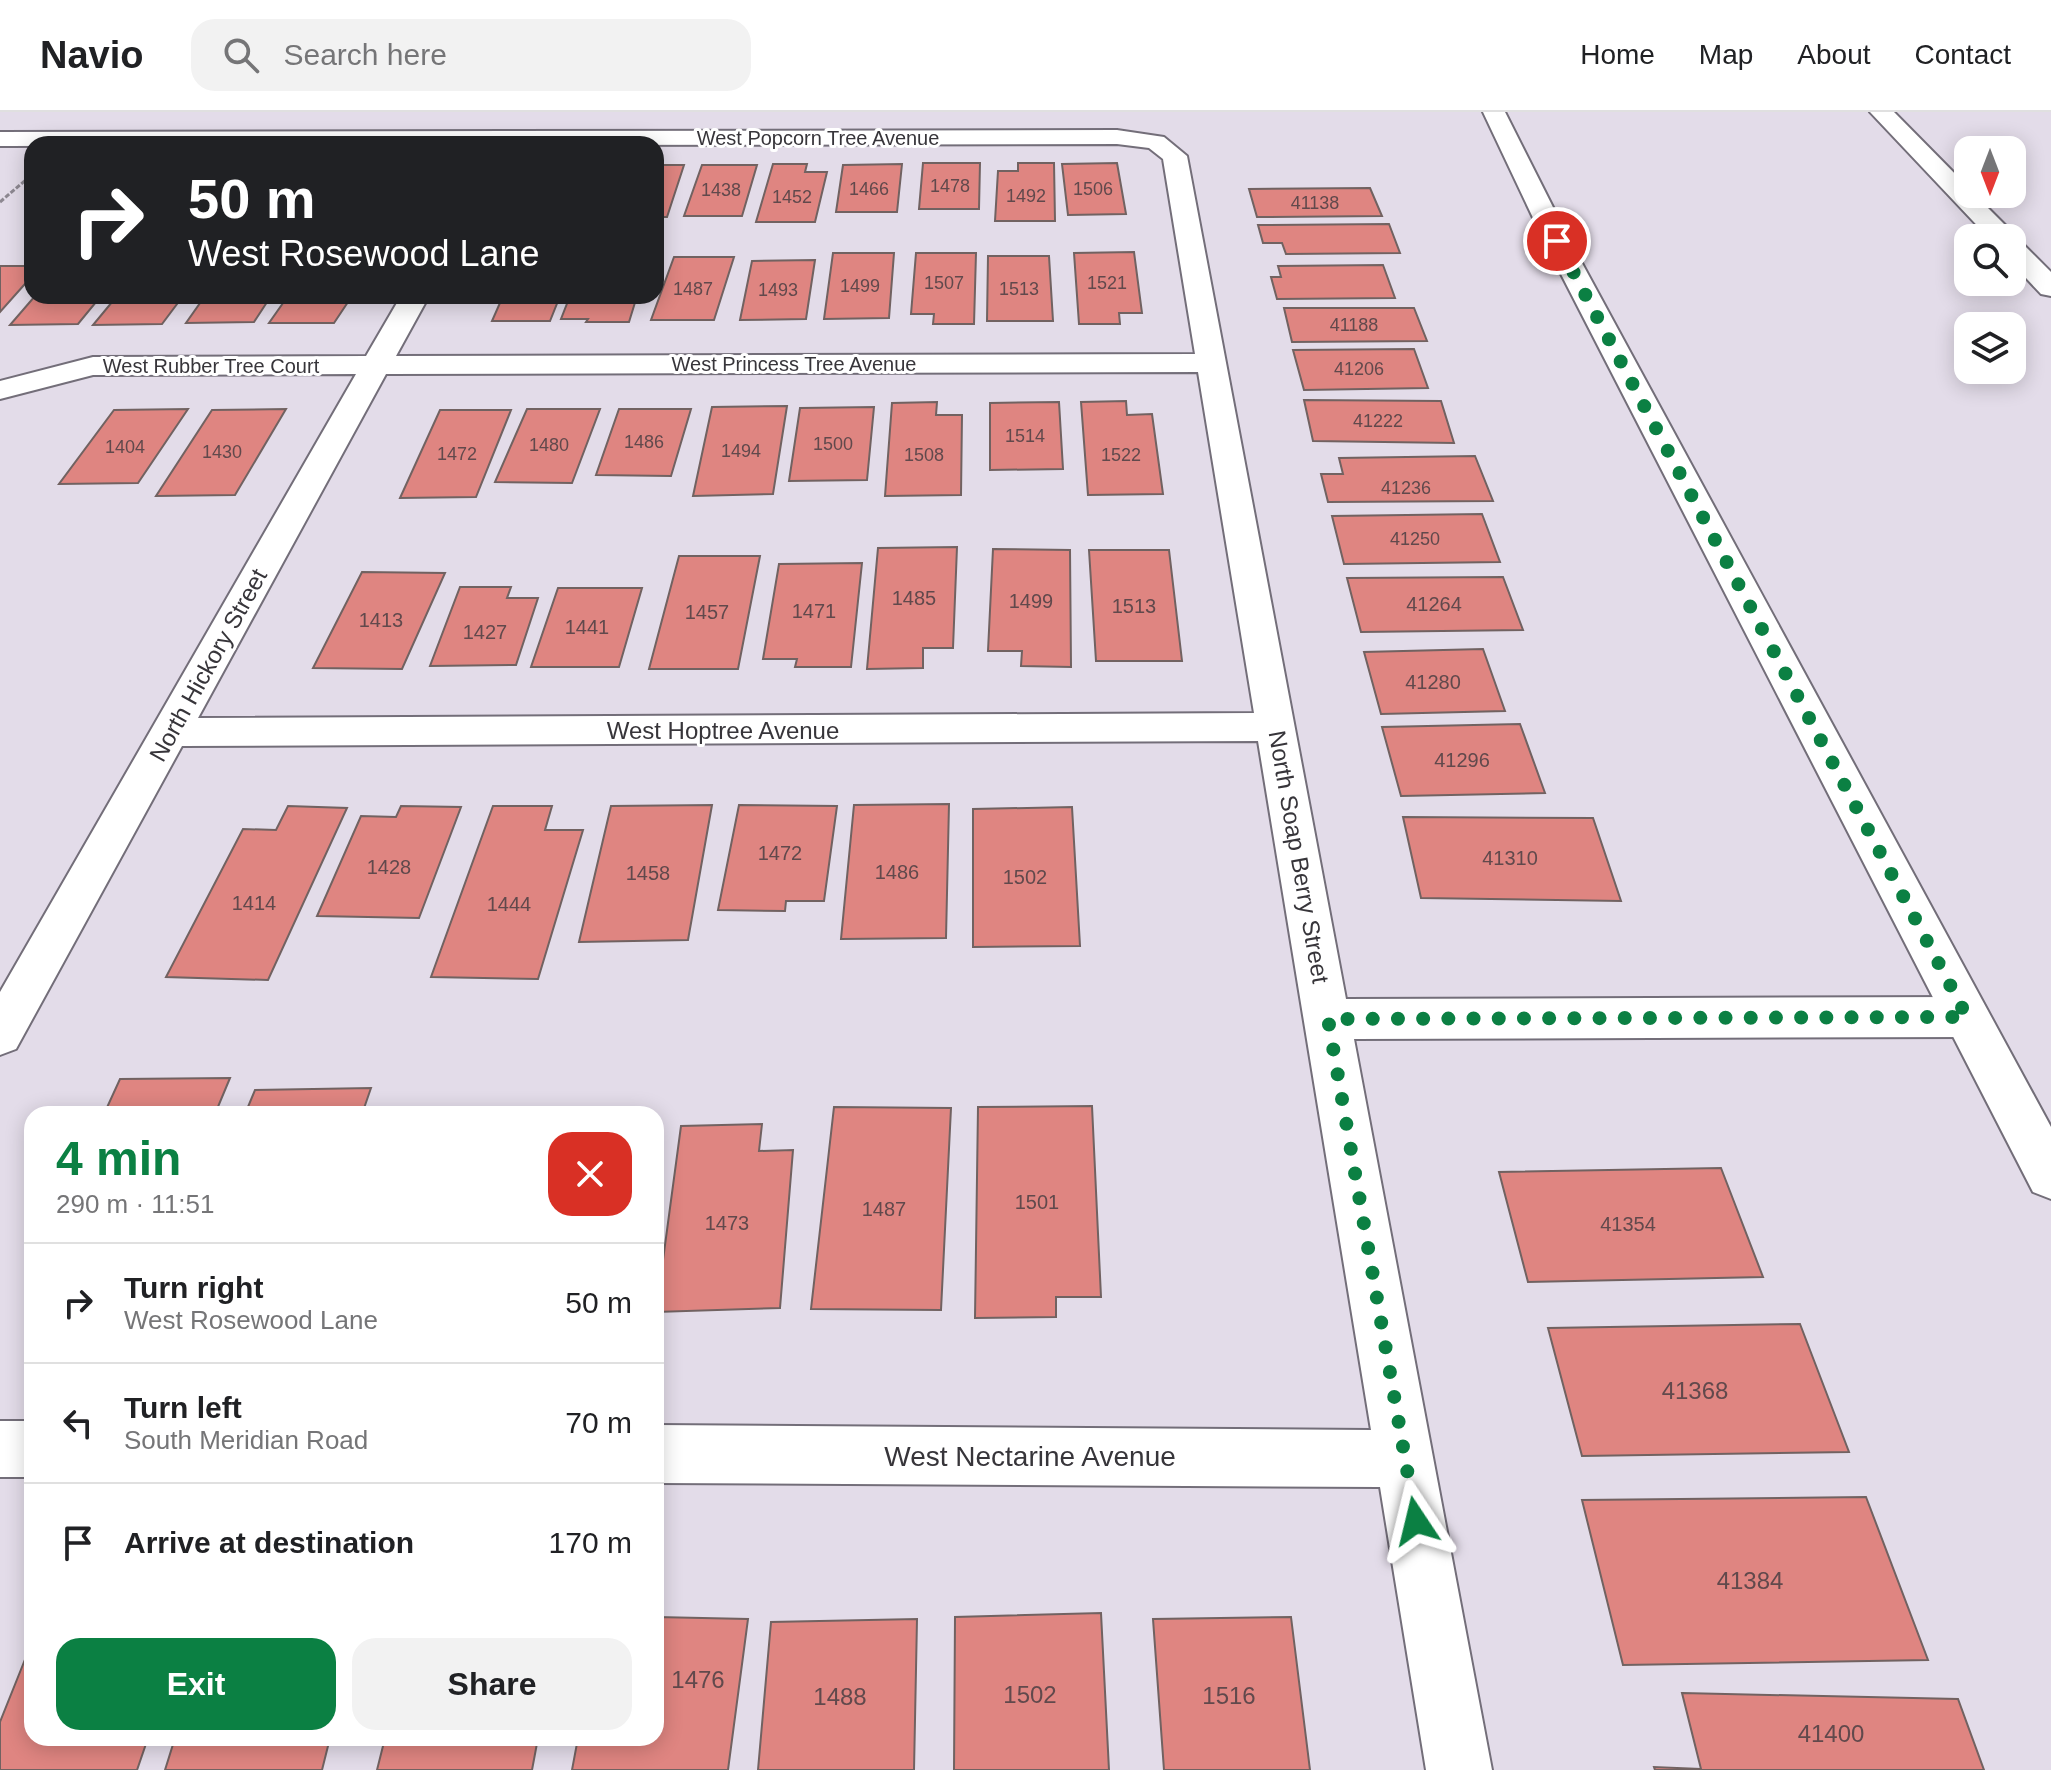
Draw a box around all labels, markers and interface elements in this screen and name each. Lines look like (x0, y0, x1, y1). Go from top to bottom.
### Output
search box (191, 19, 751, 91)
icon: search (219, 33, 263, 77)
text: Navio (40, 34, 143, 76)
text: Search here (283, 38, 447, 71)
text: Home (1580, 39, 1655, 70)
text: Map (1699, 39, 1753, 70)
text: About (1797, 39, 1871, 70)
text: Contact (1915, 39, 2011, 70)
street label: West Popcorn Tree Avenue (697, 127, 939, 149)
north arrow (1954, 136, 2026, 208)
map controls (1954, 136, 2026, 384)
text: 50 m (188, 167, 316, 230)
icon: right (56, 168, 160, 272)
house number: 1478 (930, 176, 970, 196)
house number: 1466 (849, 179, 889, 199)
house number: 1506 (1073, 179, 1113, 199)
house number: 1438 (701, 180, 741, 200)
house number: 1492 (1006, 186, 1046, 206)
house number: 1452 (772, 187, 812, 207)
house number: 41138 (1291, 193, 1339, 213)
pin (1523, 207, 1591, 275)
icon: arrive (1535, 219, 1579, 263)
button: search (1954, 224, 2026, 296)
text: West Rosewood Lane (188, 233, 540, 274)
house number: 1507 (924, 273, 964, 293)
house number: 1521 (1087, 273, 1127, 293)
house number: 1499 (840, 276, 880, 296)
house number: 1487 (673, 279, 713, 299)
house number: 1513 (999, 279, 1039, 299)
house number: 1493 (758, 280, 798, 300)
button: layers (1954, 312, 2026, 384)
house number: 41188 (1330, 315, 1378, 335)
street label: West Princess Tree Avenue (672, 353, 916, 375)
street label: West Rubber Tree Court (103, 355, 320, 377)
house number: 41206 (1334, 359, 1384, 379)
house number: 41222 (1353, 411, 1403, 431)
house number: 1514 (1005, 426, 1045, 446)
house number: 1486 (624, 432, 664, 452)
house number: 1500 (813, 434, 853, 454)
house number: 1480 (529, 435, 569, 455)
house number: 1404 (105, 437, 145, 457)
house number: 1494 (721, 441, 761, 461)
house number: 1430 (202, 442, 242, 462)
house number: 1472 (437, 444, 477, 464)
house number: 1508 (904, 445, 944, 465)
house number: 1522 (1101, 445, 1141, 465)
house number: 41236 (1381, 478, 1431, 498)
house number: 41250 (1390, 529, 1440, 549)
street label: North Hickory Street (144, 564, 272, 766)
house number: 1485 (892, 587, 936, 609)
house number: 1499 (1009, 590, 1053, 612)
house number: 41264 (1406, 593, 1462, 615)
house number: 1513 (1112, 595, 1156, 617)
house number: 1471 (792, 600, 836, 622)
house number: 1457 (685, 601, 729, 623)
house number: 1413 (359, 609, 403, 631)
house number: 1441 (565, 616, 609, 638)
house number: 1427 (463, 621, 507, 643)
house number: 41280 (1405, 671, 1461, 693)
street label: West Hoptree Avenue (607, 717, 839, 744)
street label: North Soap Berry Street (1263, 729, 1335, 986)
house number: 41296 (1434, 749, 1490, 771)
house number: 1472 (758, 842, 802, 864)
house number: 41310 (1482, 847, 1538, 869)
house number: 1428 (367, 856, 411, 878)
house number: 1486 (875, 861, 919, 883)
house number: 1458 (626, 862, 670, 884)
house number: 1502 (1003, 866, 1047, 888)
house number: 1414 (232, 892, 276, 914)
house number: 1444 (487, 893, 531, 915)
text: 4 min (56, 1132, 181, 1185)
button: close (548, 1132, 632, 1216)
text: 290 m · 11:51 (56, 1189, 215, 1219)
house number: 1501 (1015, 1191, 1059, 1213)
house number: 1487 (862, 1198, 906, 1220)
house number: 1473 (705, 1212, 749, 1234)
house number: 41354 (1600, 1213, 1656, 1235)
text: Turn right (124, 1271, 263, 1304)
icon: right (56, 1281, 100, 1325)
text: 50 m (565, 1286, 632, 1319)
text: West Rosewood Lane (124, 1305, 378, 1335)
house number: 41368 (1662, 1377, 1728, 1404)
text: Turn left (124, 1391, 242, 1424)
icon: left (56, 1401, 100, 1445)
text: 70 m (565, 1406, 632, 1439)
text: South Meridian Road (124, 1425, 368, 1455)
street label: West Nectarine Avenue (884, 1441, 1176, 1472)
position arrow (1374, 1479, 1458, 1563)
icon: arrive (56, 1521, 100, 1565)
text: Arrive at destination (124, 1526, 414, 1559)
text: 170 m (549, 1526, 632, 1559)
house number: 41384 (1717, 1567, 1783, 1594)
button: Exit (56, 1638, 336, 1730)
button: Share (352, 1638, 632, 1730)
house number: 1476 (671, 1666, 725, 1693)
house number: 1502 (1003, 1681, 1057, 1708)
house number: 1516 (1202, 1682, 1256, 1709)
house number: 1488 (813, 1683, 867, 1710)
house number: 41400 (1798, 1720, 1864, 1747)

